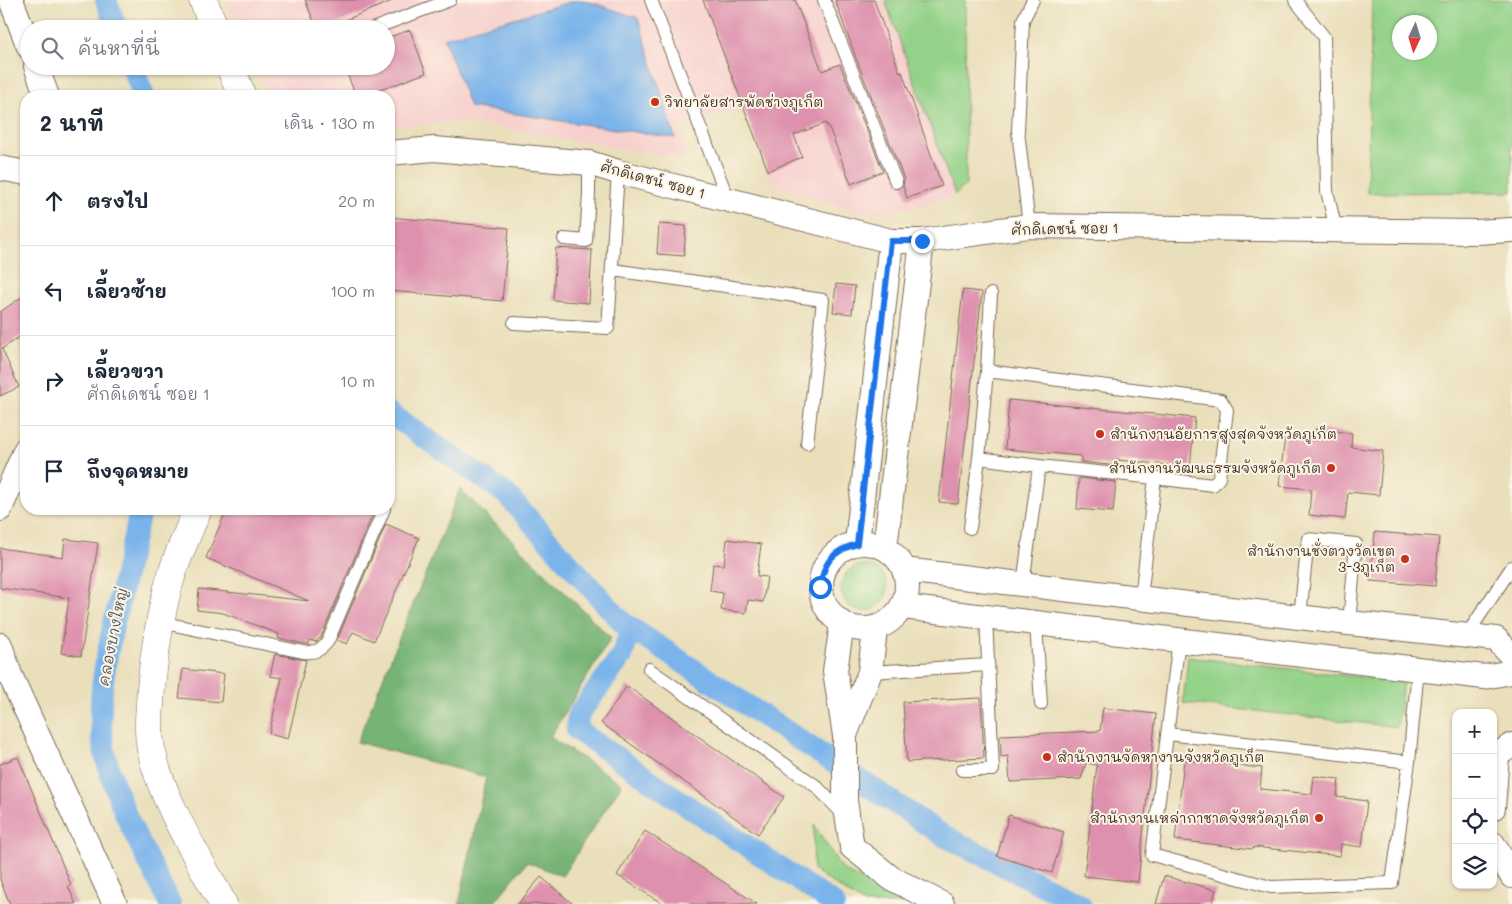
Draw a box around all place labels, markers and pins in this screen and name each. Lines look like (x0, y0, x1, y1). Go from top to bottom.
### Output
place label: วิทยาลัยสารพัดช่างภูเก็ต (665, 92, 823, 112)
marker: วิทยาลัยสารพัดช่างภูเก็ต (649, 96, 661, 108)
place label: สำนักงานอัยการสูงสุดจังหวัดภูเก็ต (1110, 424, 1337, 445)
marker: สำนักงานอัยการสูงสุดจังหวัดภูเก็ต (1094, 428, 1106, 440)
place label: สำนักงานวัฒนธรรมจังหวัดภูเก็ต (1109, 458, 1321, 478)
marker: สำนักงานวัฒนธรรมจังหวัดภูเก็ต (1325, 462, 1337, 474)
place label: สำนักงานชั่งตวงวัดเขต 3-3ภูเก็ต (1247, 538, 1395, 577)
marker: สำนักงานชั่งตวงวัดเขต 3-3ภูเก็ต (1399, 553, 1411, 565)
place label: สำนักงานจัดหางานจังหวัดภูเก็ต (1057, 747, 1264, 767)
marker: สำนักงานจัดหางานจังหวัดภูเก็ต (1041, 751, 1053, 763)
place label: สำนักงานเหล่ากาชาดจังหวัดภูเก็ต (1090, 808, 1309, 828)
marker: สำนักงานเหล่ากาชาดจังหวัดภูเก็ต (1313, 812, 1325, 824)

